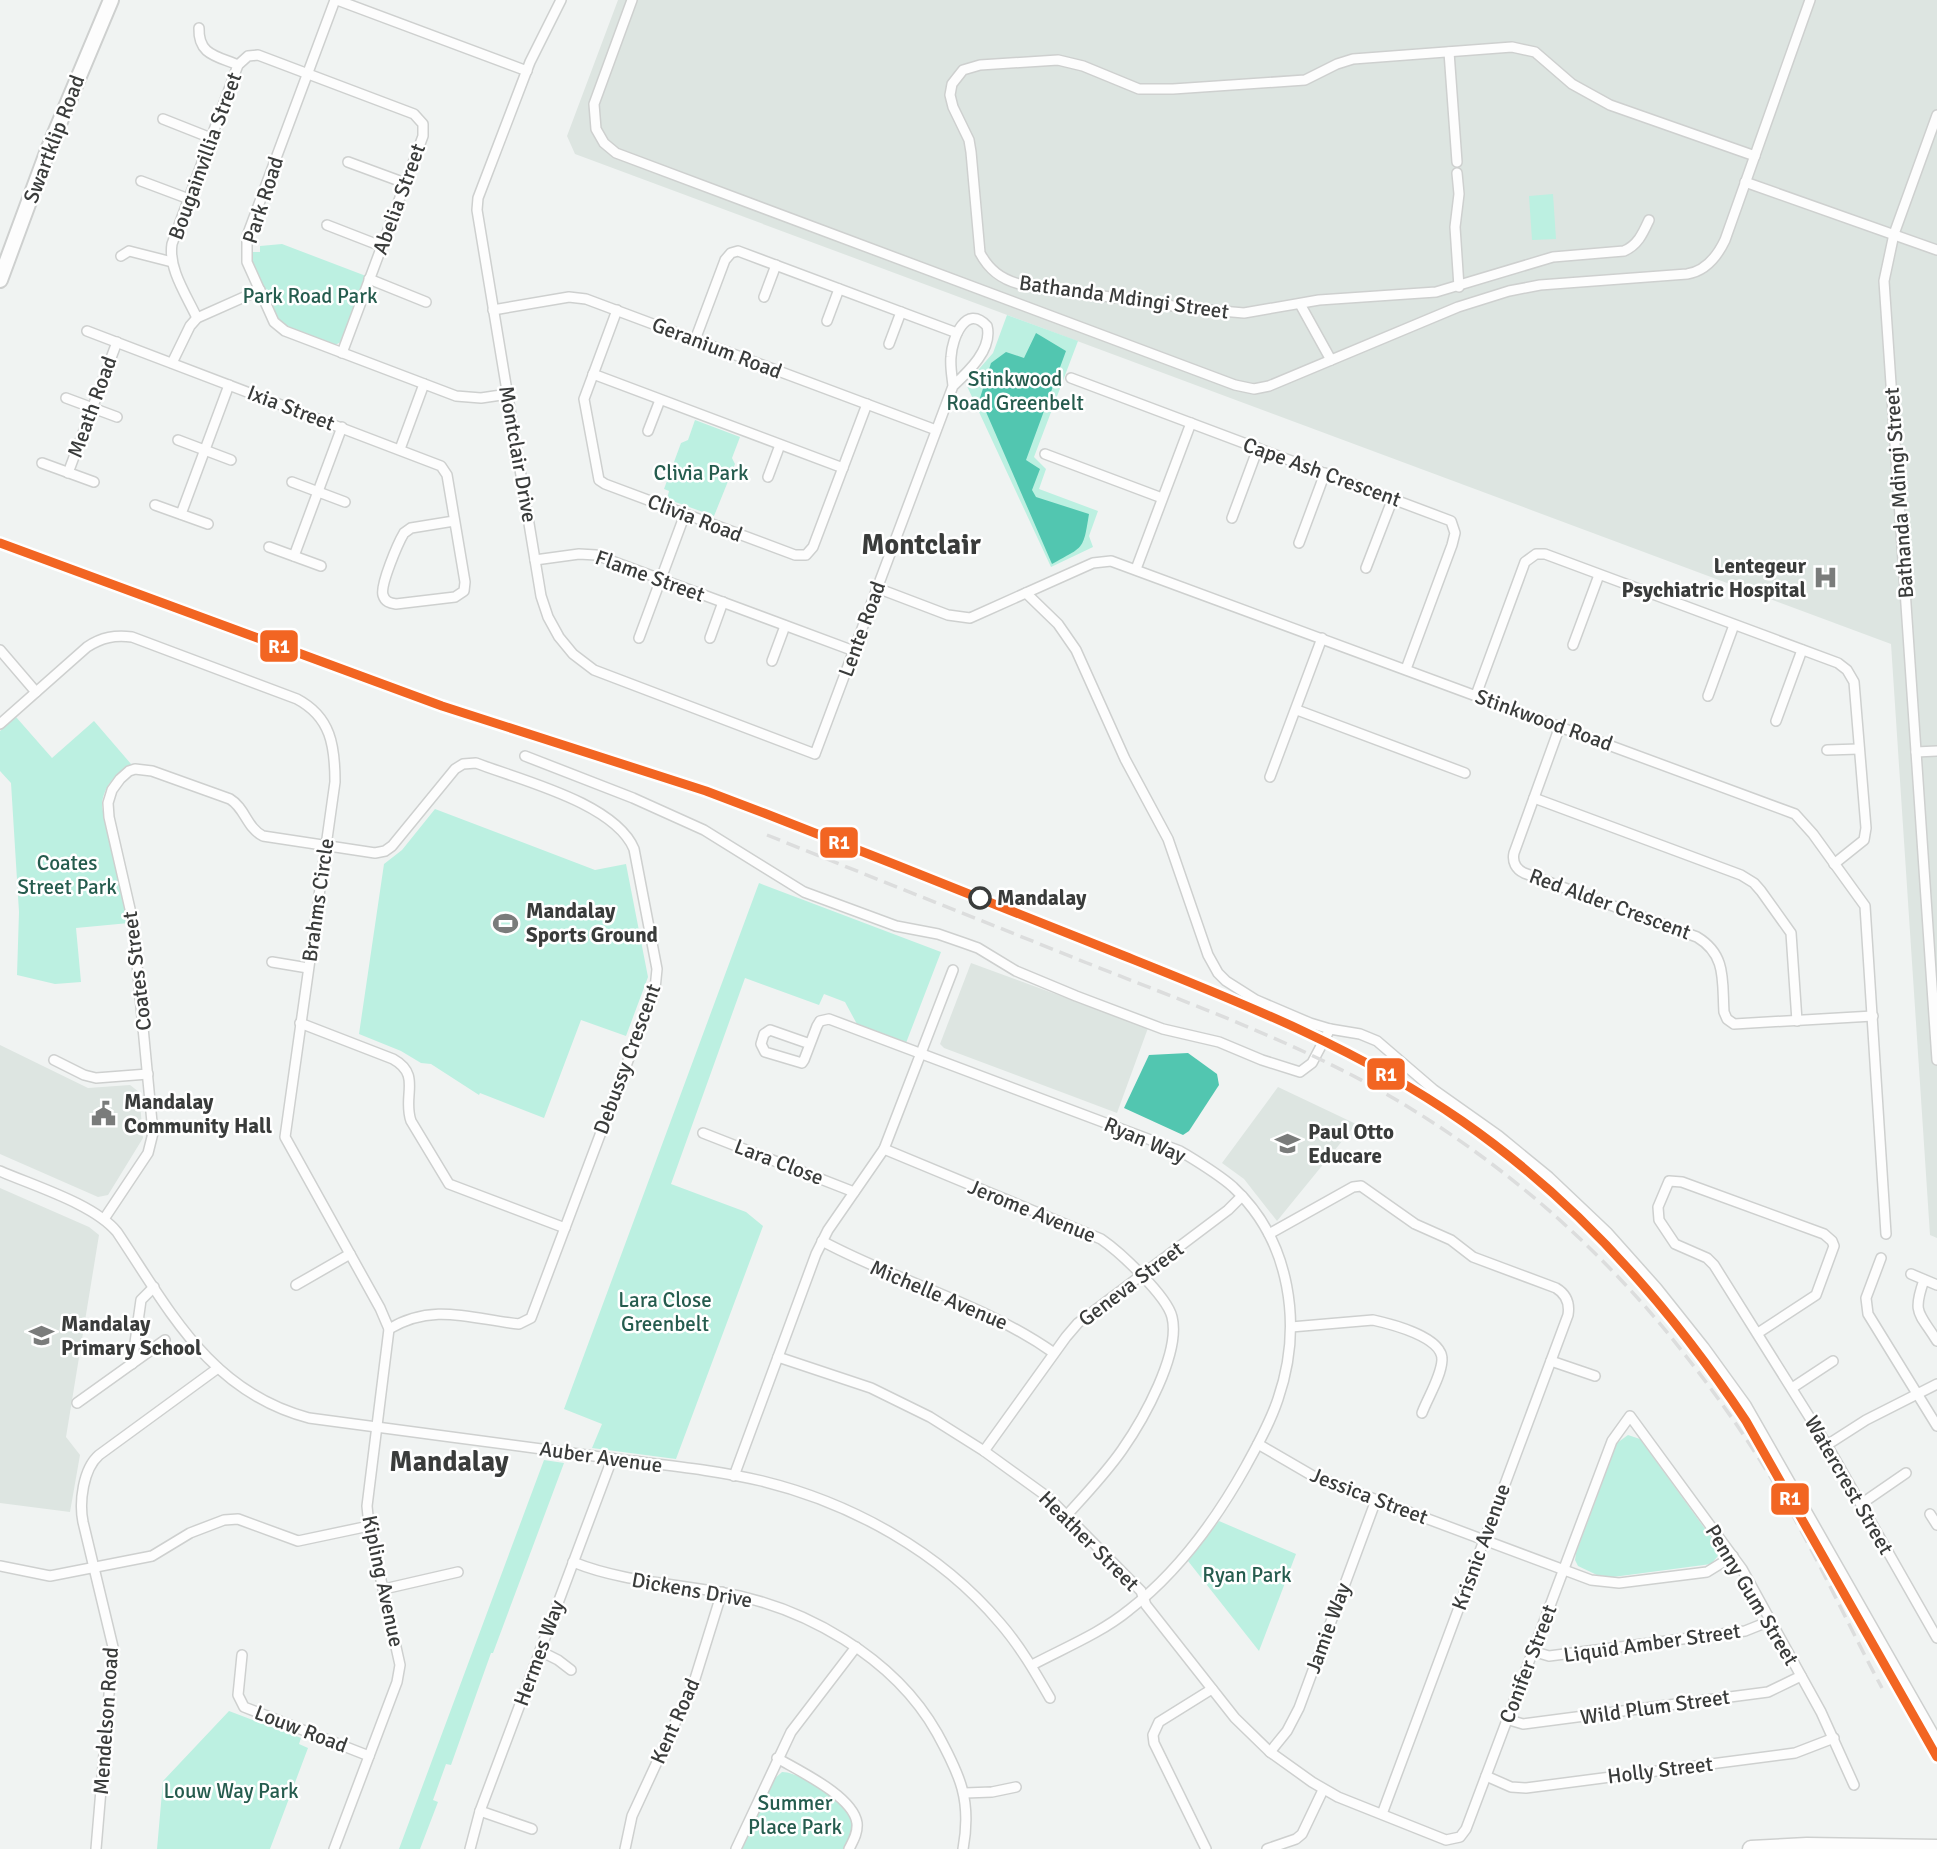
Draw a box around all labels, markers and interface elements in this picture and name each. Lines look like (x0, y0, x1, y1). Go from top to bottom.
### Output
street label: Bougainvillia Street (163, 69, 247, 243)
street label: Swartklip Road (18, 71, 90, 207)
street label: Abelia Street (367, 140, 431, 258)
street label: Park Road (237, 153, 289, 247)
street label: Bathanda Mdingi Street (1017, 269, 1231, 325)
park label: Park Road Park (243, 283, 378, 309)
street label: Geranium Road (648, 311, 786, 385)
street label: Meath Road (62, 353, 122, 461)
park label: Stinkwood Road Greenbelt (946, 366, 1084, 416)
street label: Ixia Street (244, 379, 338, 437)
street label: Montclair Drive (493, 384, 543, 524)
street label: Bathanda Mdingi Street (1879, 387, 1919, 599)
street label: Cape Ash Crescent (1239, 431, 1405, 513)
park label: Clivia Park (654, 460, 749, 486)
street label: Clivia Road (644, 488, 746, 548)
district label: Montclair (861, 528, 982, 562)
street label: Flame Street (592, 544, 708, 608)
place label: Lentegeur Psychiatric Hospital (1621, 553, 1807, 603)
hospital icon: Lentegeur Psychiatric Hospital (1812, 564, 1840, 592)
street label: Lente Road (833, 578, 891, 680)
line badge: R1 (259, 629, 299, 663)
text: R1 (268, 635, 290, 659)
street label: Stinkwood Road (1472, 683, 1616, 757)
line badge: R1 (819, 826, 859, 859)
text: R1 (828, 831, 850, 855)
street label: Brahms Circle (296, 836, 340, 964)
park label: Coates Street Park (17, 850, 117, 900)
street label: Red Alder Crescent (1526, 863, 1694, 945)
place label: Mandalay (997, 885, 1087, 911)
marker: Mandalay (969, 887, 991, 909)
place label: Mandalay Sports Ground (526, 898, 658, 948)
sports icon: Mandalay Sports Ground (492, 909, 520, 937)
street label: Coates Street (117, 910, 157, 1032)
street label: Debussy Crescent (588, 980, 666, 1138)
line badge: R1 (1366, 1057, 1406, 1091)
text: R1 (1375, 1063, 1397, 1087)
place label: Mandalay Community Hall (124, 1089, 272, 1139)
public building icon: Mandalay Community Hall (90, 1100, 118, 1128)
street label: Ryan Way (1100, 1111, 1190, 1169)
place label: Paul Otto Educare (1308, 1119, 1394, 1169)
school or university icon: Paul Otto Educare (1274, 1130, 1302, 1158)
street label: Lara Close (731, 1133, 827, 1191)
street label: Jerome Avenue (964, 1174, 1100, 1248)
street label: Geneva Street (1073, 1236, 1189, 1332)
street label: Michelle Avenue (866, 1254, 1012, 1336)
park label: Lara Close Greenbelt (618, 1287, 712, 1337)
place label: Mandalay Primary School (61, 1311, 202, 1361)
school or university icon: Mandalay Primary School (27, 1322, 55, 1350)
street label: Watercrest Street (1799, 1411, 1899, 1559)
street label: Auber Avenue (538, 1436, 664, 1478)
district label: Mandalay (389, 1445, 509, 1479)
street label: Jessica Street (1306, 1462, 1432, 1530)
street label: Krisnic Avenue (1446, 1480, 1516, 1614)
line badge: R1 (1770, 1482, 1810, 1516)
street label: Heather Street (1033, 1485, 1145, 1597)
text: R1 (1779, 1487, 1801, 1511)
street label: Kipling Avenue (356, 1513, 410, 1649)
street label: Penny Gum Street (1700, 1520, 1804, 1670)
park label: Ryan Park (1202, 1562, 1292, 1588)
street label: Dickens Drive (630, 1567, 754, 1613)
street label: Jamie Way (1300, 1579, 1356, 1677)
street label: Hermes Way (508, 1596, 570, 1709)
street label: Conifer Street (1493, 1601, 1563, 1727)
street label: Liquid Amber Street (1562, 1618, 1742, 1668)
street label: Mendelson Road (88, 1646, 124, 1796)
street label: Kent Road (645, 1674, 705, 1768)
street label: Wild Plum Street (1579, 1684, 1731, 1730)
street label: Louw Road (251, 1699, 351, 1759)
street label: Holly Street (1606, 1751, 1714, 1789)
park label: Louw Way Park (164, 1778, 299, 1804)
park label: Summer Place Park (748, 1790, 842, 1840)

